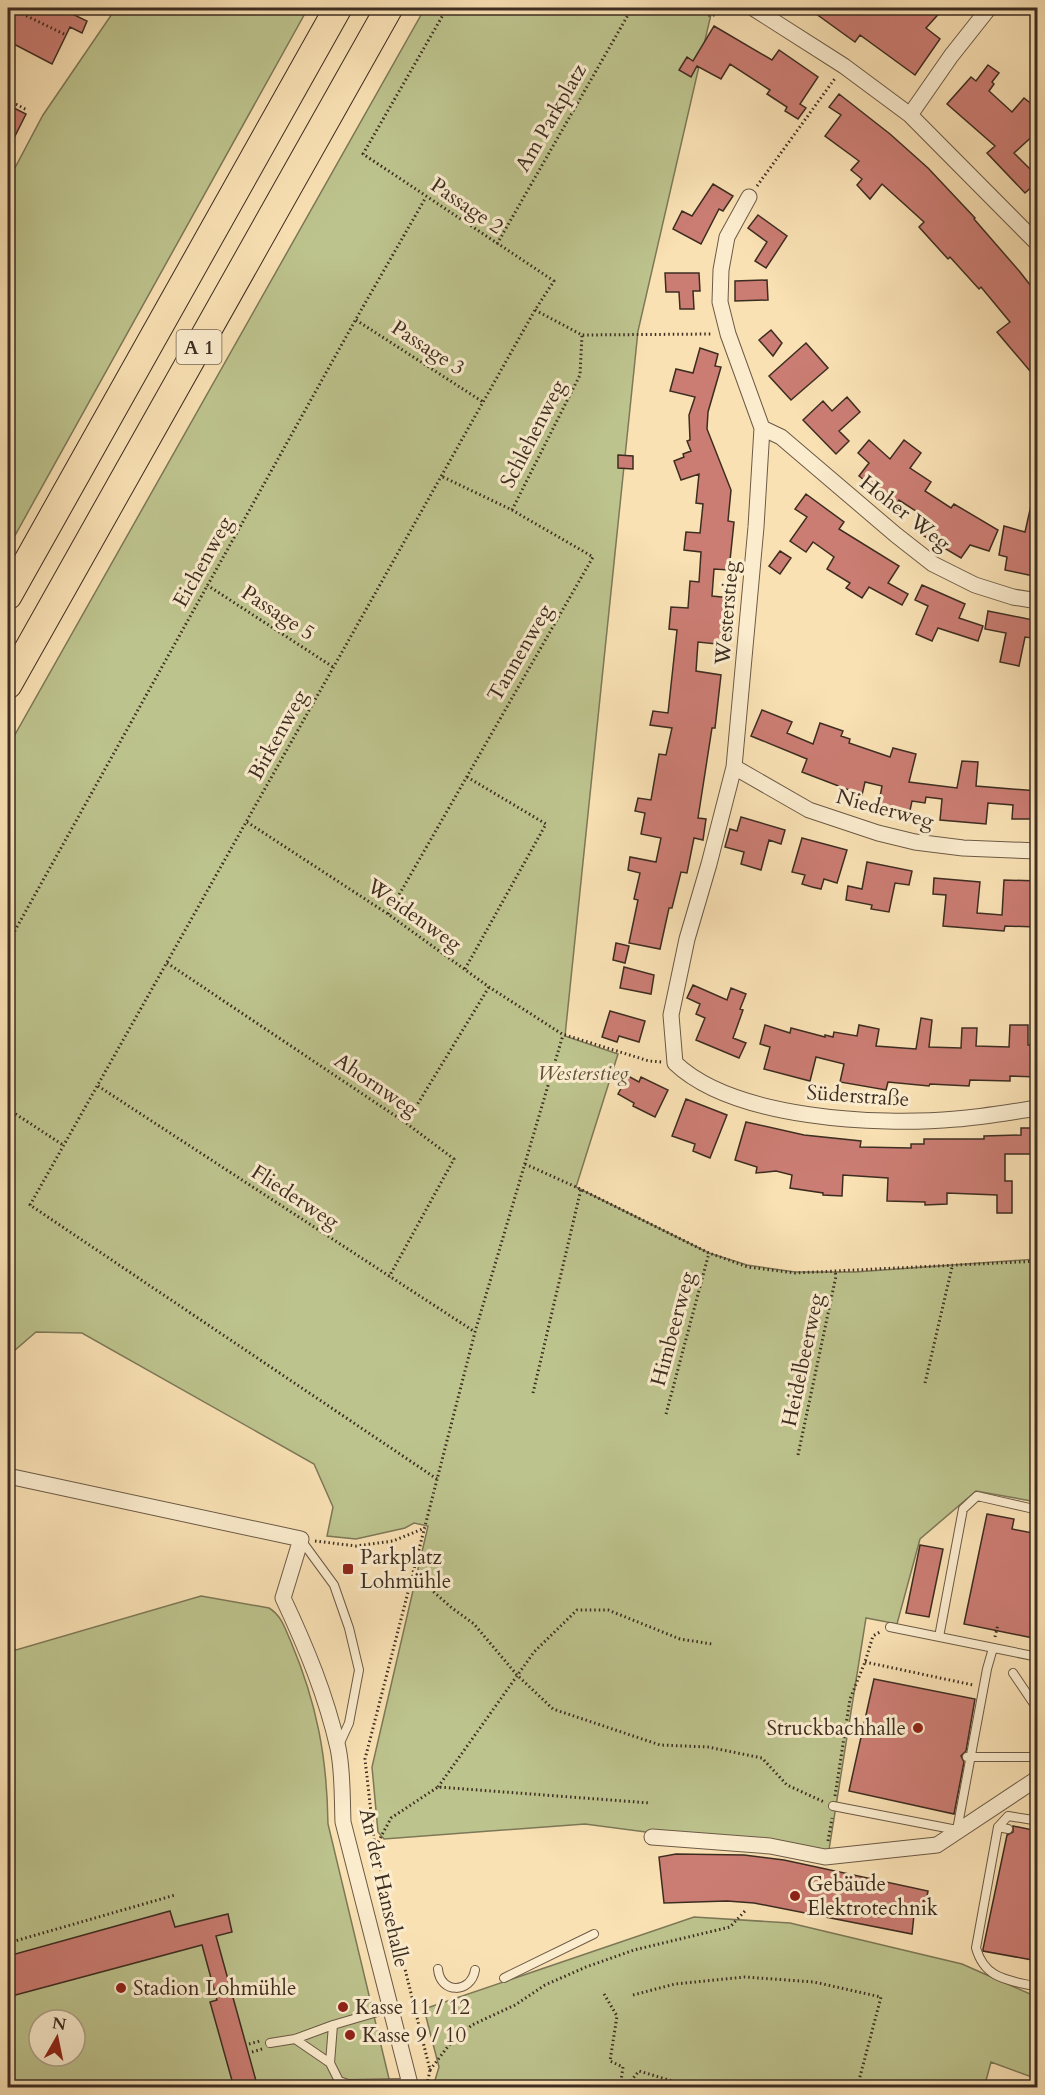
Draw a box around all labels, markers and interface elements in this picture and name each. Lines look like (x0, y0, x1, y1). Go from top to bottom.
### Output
street label: Am Parkplatz (508, 58, 594, 177)
street label: Passage 2 (425, 171, 509, 241)
street label: Passage 3 (386, 313, 470, 383)
road number: A 1 (176, 330, 222, 364)
street label: Schlehenweg (493, 375, 573, 493)
street label: Hoher Weg (854, 468, 957, 558)
street label: Eichenweg (166, 511, 240, 613)
street label: Westerstieg (708, 559, 746, 667)
street label: Passage 5 (236, 578, 320, 648)
street label: Tannenweg (480, 599, 560, 707)
street label: Birkenweg (241, 685, 315, 785)
street label: Niederweg (833, 782, 937, 836)
street label: Weidenweg (360, 871, 467, 958)
street label: Ahornweg (328, 1046, 424, 1124)
park label: Westerstieg (537, 1059, 629, 1088)
street label: Süderstraße (806, 1078, 910, 1114)
street label: Fliederweg (245, 1158, 345, 1236)
street label: Himbeerweg (644, 1268, 702, 1389)
street label: Heidelbeerweg (775, 1291, 831, 1429)
place label: Parkplatz Lohmühle (360, 1543, 451, 1596)
marker: Parkplatz Lohmühle (341, 1562, 355, 1576)
place label: Struckbachhalle (767, 1714, 906, 1743)
marker: Struckbachhalle (911, 1721, 925, 1735)
street label: An der Hansehalle (352, 1806, 416, 1970)
place label: Gebäude Elektrotechnik (807, 1870, 939, 1923)
marker: Gebäude Elektrotechnik (788, 1889, 802, 1903)
place label: Stadion Lohmühle (133, 1974, 297, 2003)
marker: Stadion Lohmühle (114, 1981, 128, 1995)
place label: Kasse 11 / 12 (355, 1993, 470, 2022)
marker: Kasse 11 / 12 (336, 2000, 350, 2014)
north arrow (27, 2008, 87, 2068)
text: N (51, 2012, 68, 2036)
place label: Kasse 9 / 10 (362, 2021, 466, 2050)
marker: Kasse 9 / 10 (343, 2028, 357, 2042)

